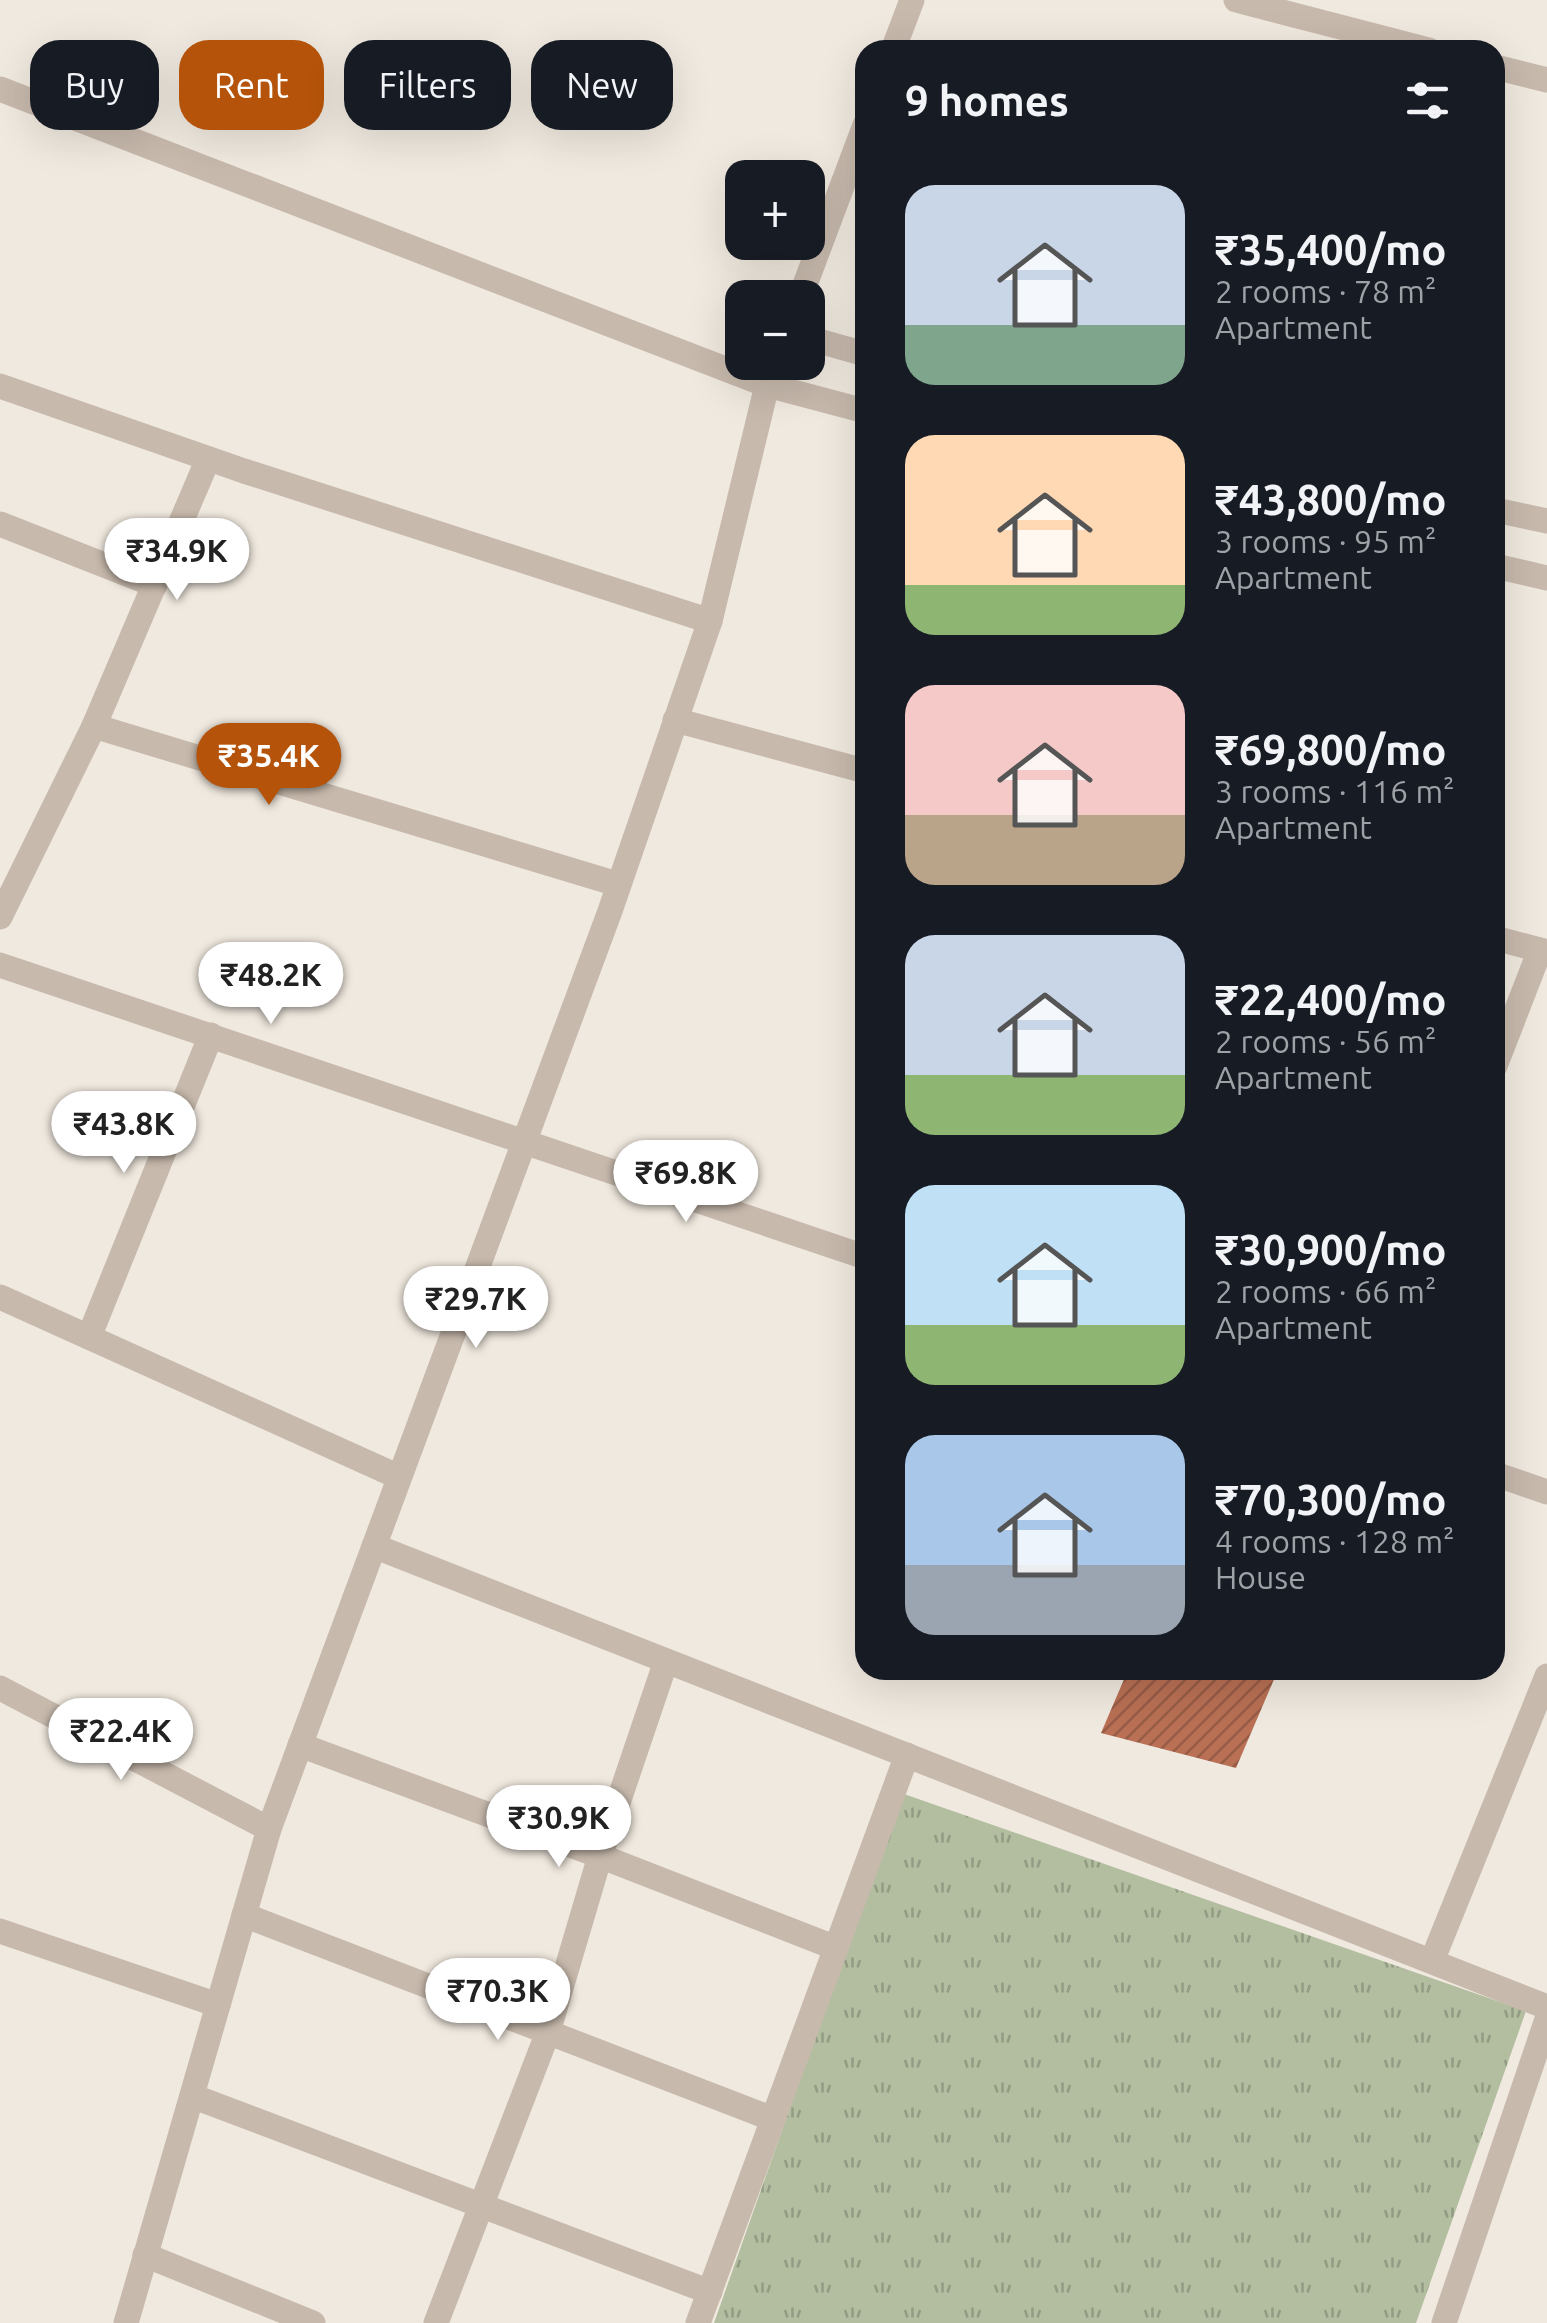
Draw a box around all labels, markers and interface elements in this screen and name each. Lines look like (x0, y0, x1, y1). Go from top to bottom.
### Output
chip: Buy (30, 40, 159, 130)
chip: Rent (179, 40, 324, 130)
chip: Filters (344, 40, 511, 130)
chip: New (531, 40, 673, 130)
icon: filters (1400, 73, 1455, 128)
text: 9 homes (905, 77, 1069, 124)
map controls (725, 160, 825, 380)
button: + (725, 160, 825, 260)
icon: home (985, 225, 1105, 345)
text: ₹35,400/mo (1215, 226, 1447, 273)
text: 2 rooms · 78 m² (1215, 273, 1436, 309)
button: − (725, 280, 825, 380)
text: Apartment (1215, 309, 1372, 345)
icon: home (985, 475, 1105, 595)
text: ₹43,800/mo (1215, 476, 1447, 523)
pin: ₹34.9K (96, 518, 258, 603)
text: 3 rooms · 95 m² (1215, 523, 1436, 559)
text: ₹34.9K (126, 532, 228, 568)
text: Apartment (1215, 559, 1372, 595)
pin: ₹35.4K (188, 723, 350, 808)
icon: home (985, 725, 1105, 845)
text: ₹69,800/mo (1215, 726, 1447, 773)
text: ₹35.4K (218, 737, 320, 773)
text: 3 rooms · 116 m² (1215, 773, 1455, 809)
text: Apartment (1215, 809, 1372, 845)
pin: ₹48.2K (190, 942, 352, 1027)
text: ₹48.2K (220, 956, 322, 992)
icon: home (985, 975, 1105, 1095)
text: ₹22,400/mo (1215, 976, 1447, 1023)
text: 2 rooms · 56 m² (1215, 1023, 1436, 1059)
text: Apartment (1215, 1059, 1372, 1095)
pin: ₹43.8K (43, 1091, 205, 1176)
text: ₹43.8K (73, 1105, 175, 1141)
pin: ₹69.8K (605, 1140, 767, 1225)
text: ₹69.8K (635, 1154, 737, 1190)
icon: home (985, 1225, 1105, 1345)
text: ₹30,900/mo (1215, 1226, 1447, 1273)
pin: ₹29.7K (395, 1266, 557, 1351)
text: 2 rooms · 66 m² (1215, 1273, 1436, 1309)
text: ₹29.7K (425, 1280, 527, 1316)
text: Apartment (1215, 1309, 1372, 1345)
icon: home (985, 1475, 1105, 1595)
text: ₹70,300/mo (1215, 1476, 1447, 1523)
text: 4 rooms · 128 m² (1215, 1523, 1455, 1559)
text: House (1215, 1559, 1306, 1595)
pin: ₹22.4K (40, 1698, 202, 1783)
text: ₹22.4K (70, 1712, 172, 1748)
pin: ₹30.9K (478, 1785, 640, 1870)
text: ₹30.9K (508, 1799, 610, 1835)
pin: ₹70.3K (417, 1958, 579, 2043)
text: ₹70.3K (447, 1972, 549, 2008)

